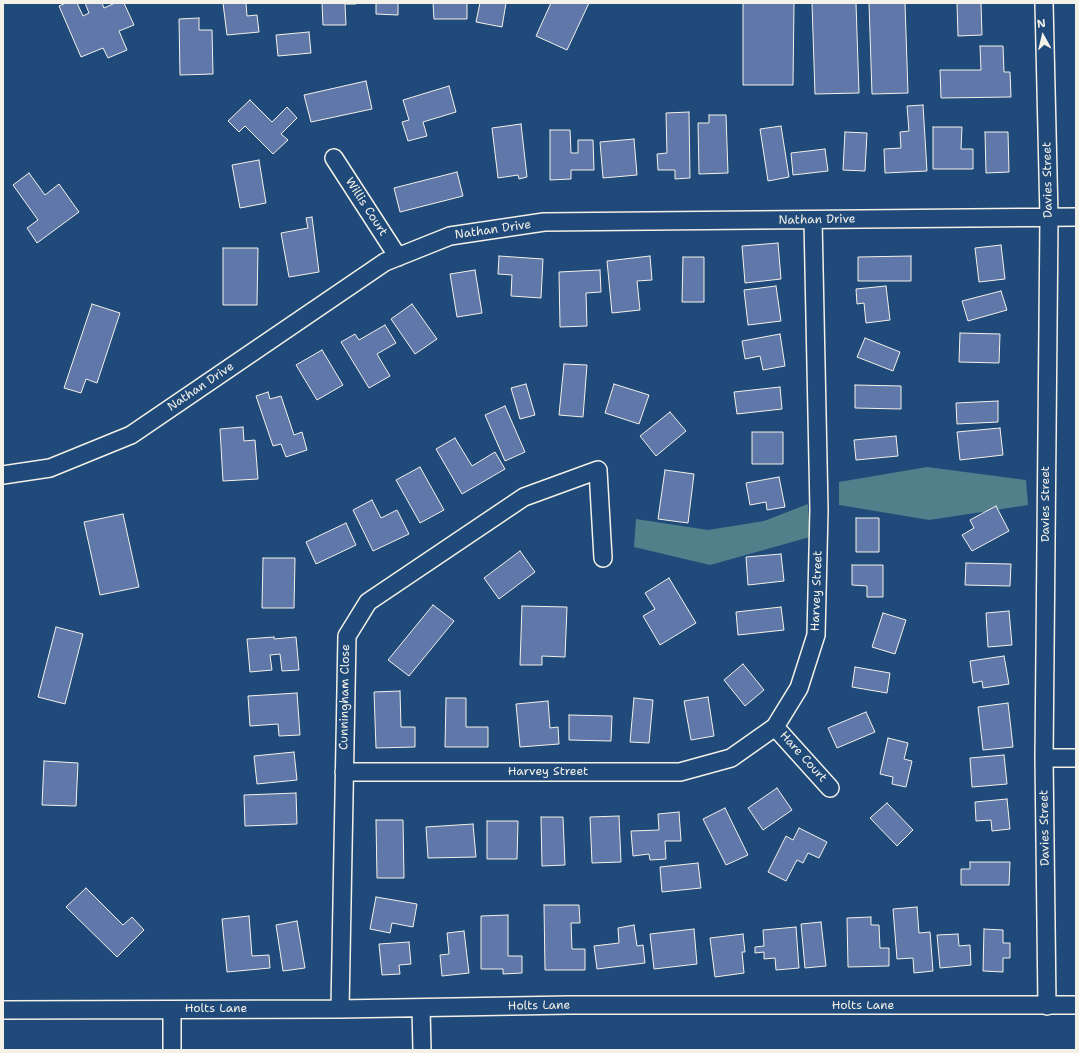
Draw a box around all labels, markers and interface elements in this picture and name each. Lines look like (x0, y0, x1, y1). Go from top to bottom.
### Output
north arrow (1023, 16, 1063, 56)
text: N (1036, 16, 1047, 32)
street label: Davies Street (1040, 142, 1056, 218)
street label: Willis Court (342, 175, 390, 239)
street label: Nathan Drive (778, 212, 856, 228)
street label: Nathan Drive (454, 218, 532, 242)
street label: Nathan Drive (165, 359, 237, 415)
street label: Davies Street (1039, 466, 1053, 542)
street label: Harvey Street (808, 550, 826, 632)
street label: Cunningham Close (337, 644, 353, 750)
street label: Hare Court (776, 729, 830, 785)
street label: Harvey Street (508, 765, 588, 779)
street label: Davies Street (1037, 790, 1053, 866)
street label: Holts Lane (508, 998, 570, 1014)
street label: Holts Lane (832, 999, 894, 1013)
street label: Holts Lane (185, 1002, 247, 1016)

